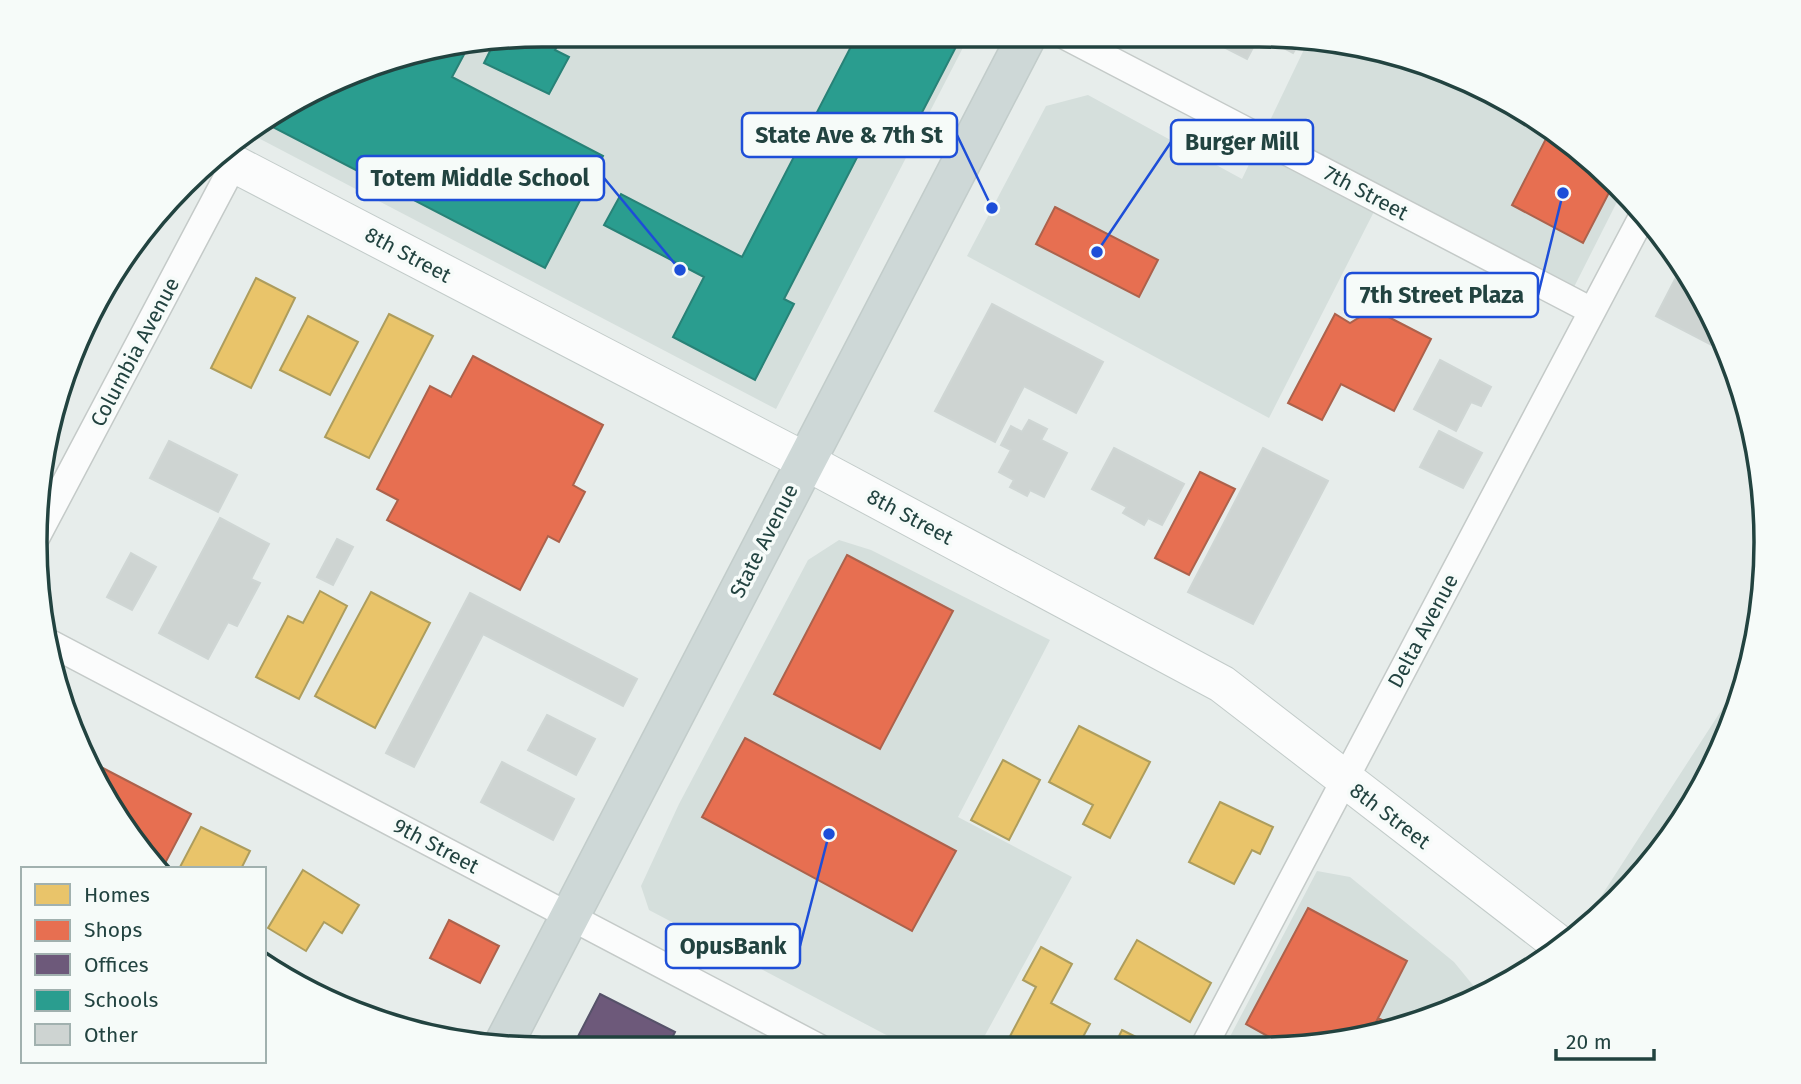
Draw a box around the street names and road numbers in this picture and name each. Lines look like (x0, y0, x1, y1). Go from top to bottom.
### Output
street label: 7th Street (1319, 160, 1413, 226)
street label: 8th Street (360, 221, 456, 289)
street label: Columbia Avenue (85, 273, 185, 431)
street label: State Avenue (724, 480, 804, 602)
street label: 8th Street (862, 483, 958, 551)
street label: Delta Avenue (1382, 570, 1464, 692)
street label: 8th Street (1345, 777, 1436, 855)
street label: 9th Street (389, 813, 484, 880)

